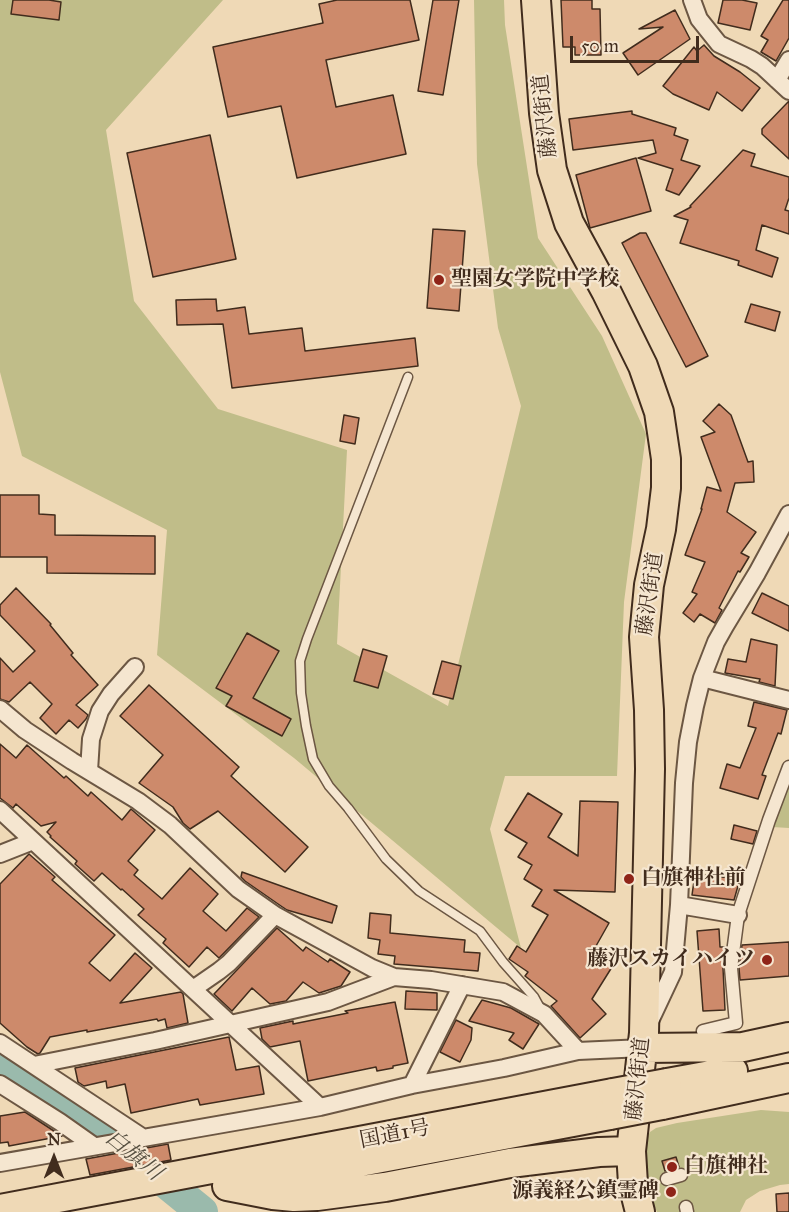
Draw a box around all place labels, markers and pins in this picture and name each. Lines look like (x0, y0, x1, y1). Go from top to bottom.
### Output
place label: 聖園女学院中学校 (451, 267, 619, 293)
marker: 聖園女学院中学校 (432, 273, 446, 287)
place label: 白旗神社前 (641, 866, 746, 892)
marker: 白旗神社前 (622, 872, 636, 886)
place label: 藤沢スカイハイツ (587, 947, 755, 973)
marker: 藤沢スカイハイツ (760, 953, 774, 967)
place label: 白旗神社 (684, 1154, 768, 1180)
marker: 白旗神社 (665, 1160, 679, 1174)
place label: 源義経公鎮霊碑 (512, 1179, 659, 1205)
marker: 源義経公鎮霊碑 (664, 1185, 678, 1199)

